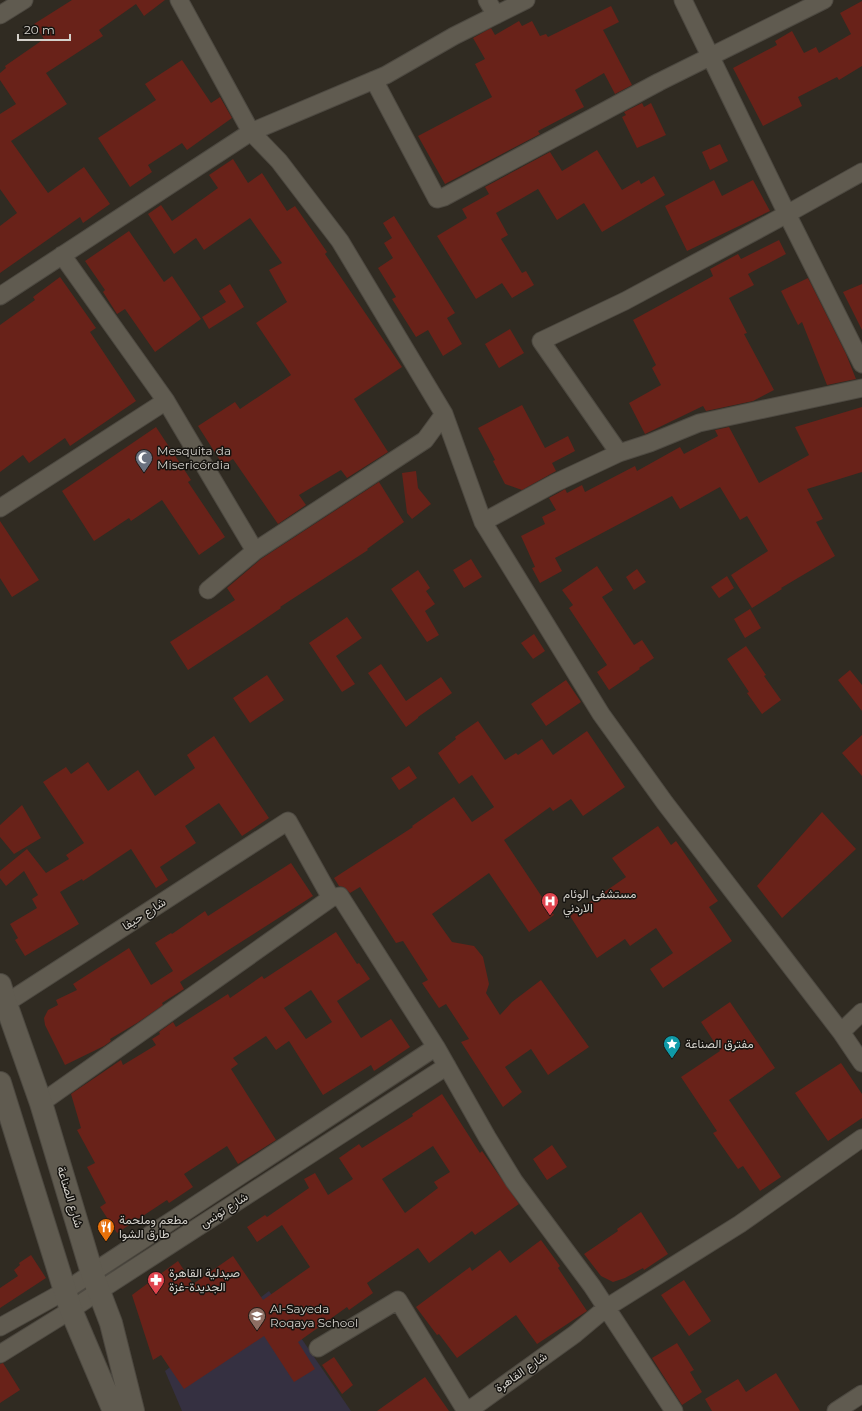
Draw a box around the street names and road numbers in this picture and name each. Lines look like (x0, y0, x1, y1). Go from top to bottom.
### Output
street label: شارع حيفا (119, 894, 169, 935)
street label: شارع الصناعة (52, 1164, 87, 1230)
street label: شارع تونس (197, 1188, 252, 1232)
street label: شارع القاهرة (492, 1348, 551, 1397)

